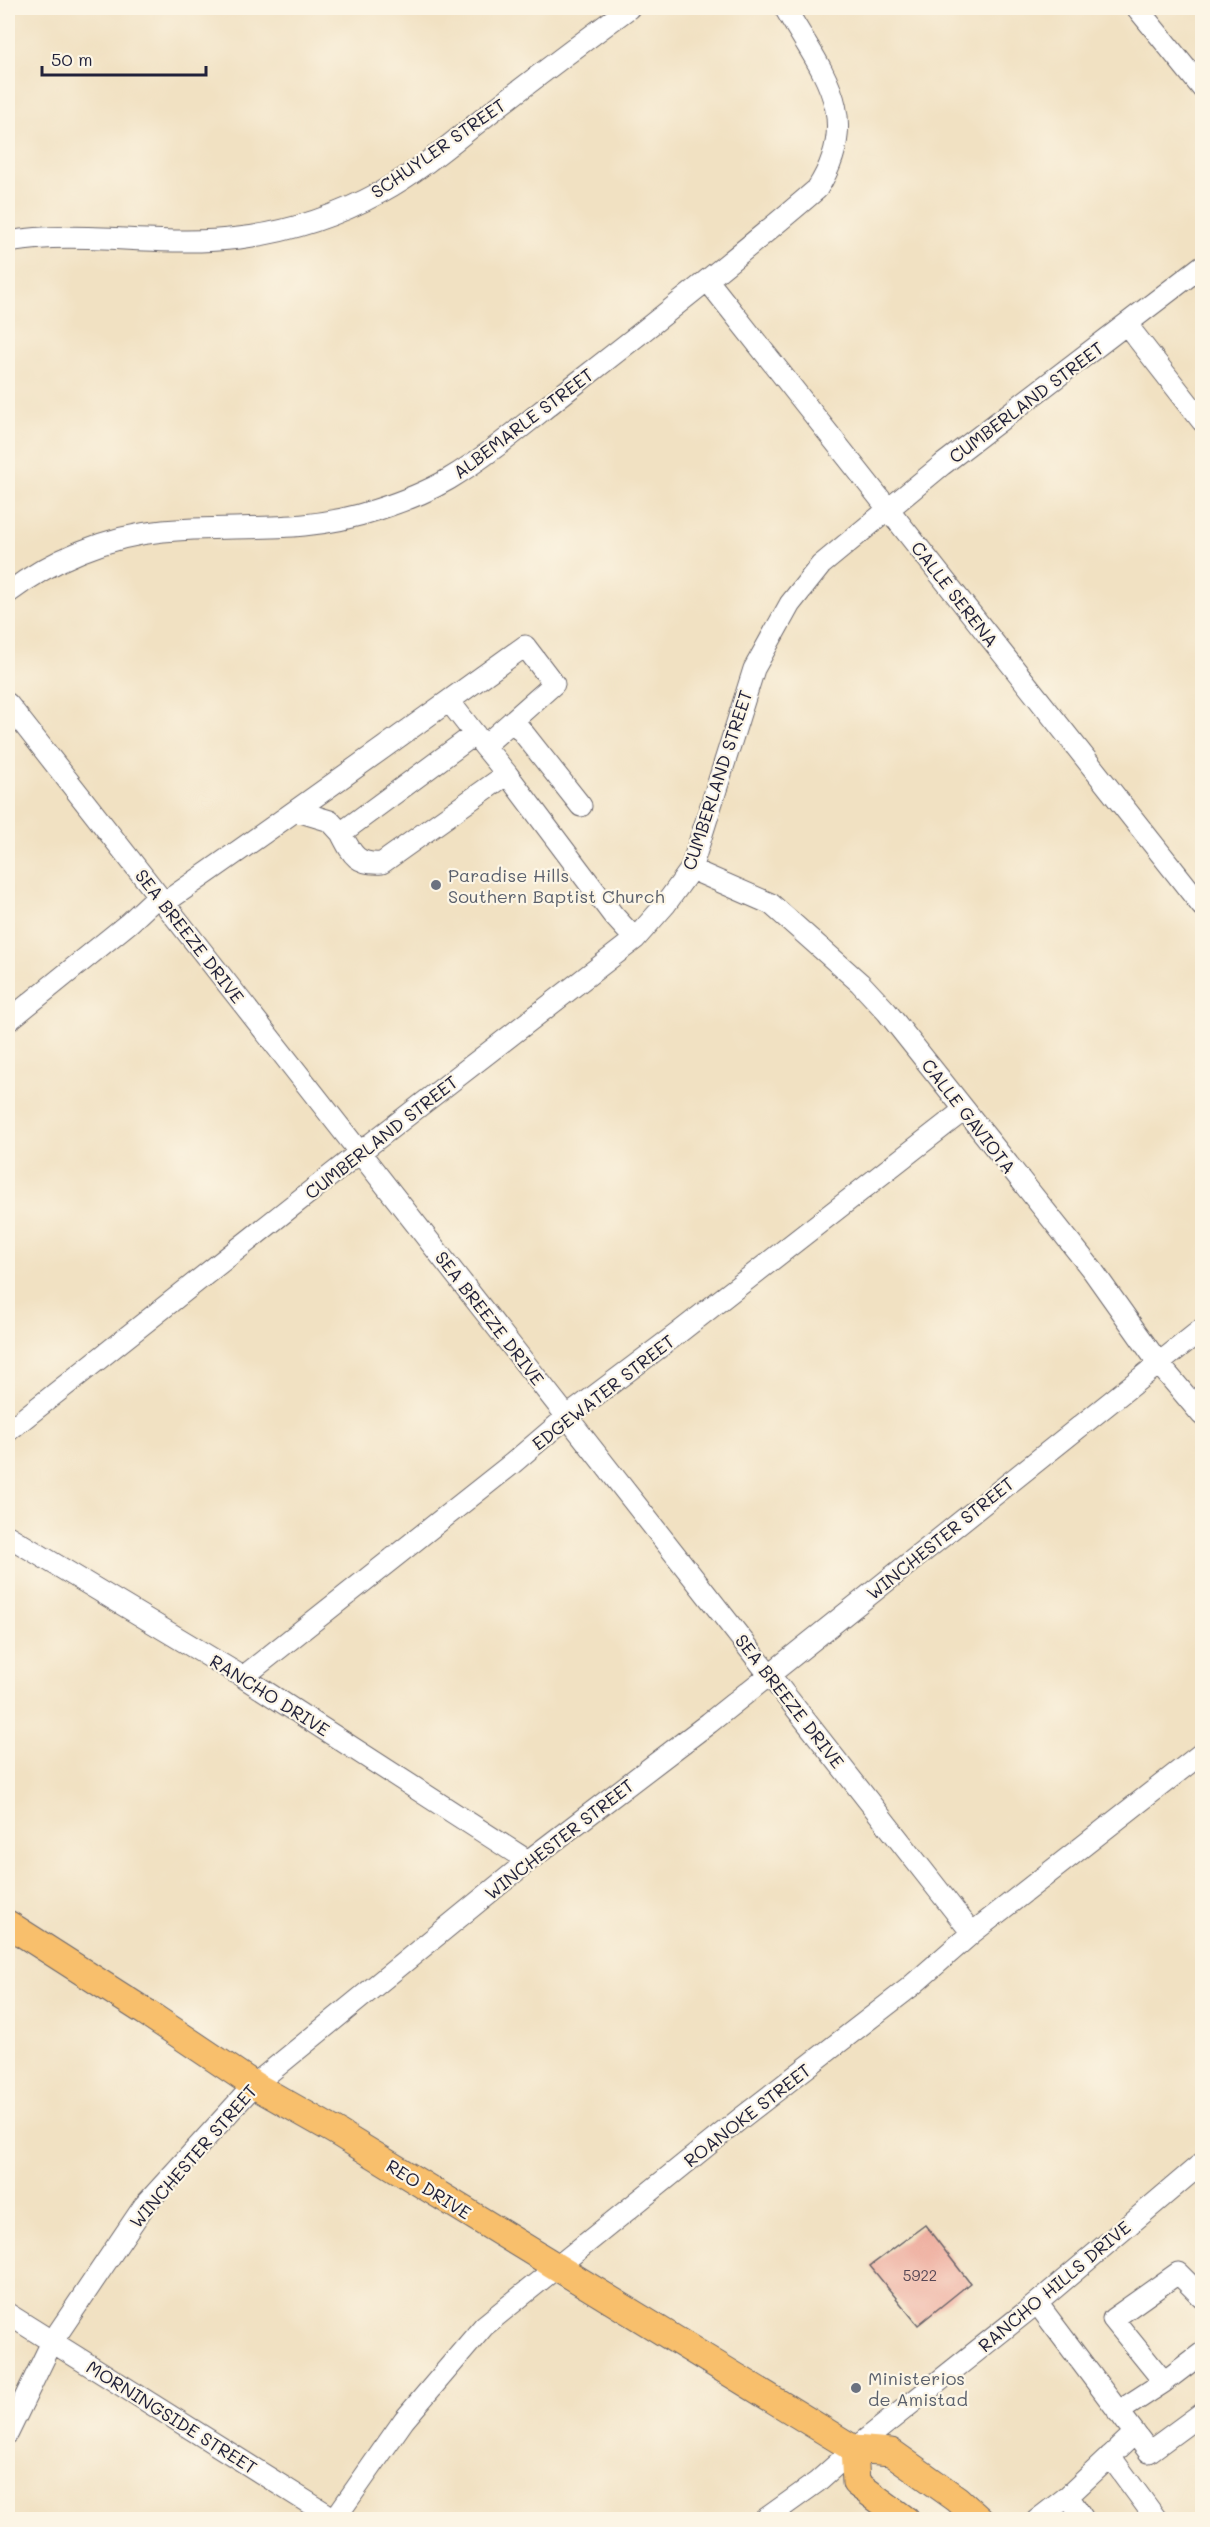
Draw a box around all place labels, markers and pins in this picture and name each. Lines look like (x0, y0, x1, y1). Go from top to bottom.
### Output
place label: Paradise Hills Southern Baptist Church (448, 863, 665, 908)
marker: Paradise Hills Southern Baptist Church (429, 878, 443, 892)
place label: Ministerios de Amistad (868, 2366, 968, 2411)
marker: Ministerios de Amistad (849, 2381, 863, 2395)

